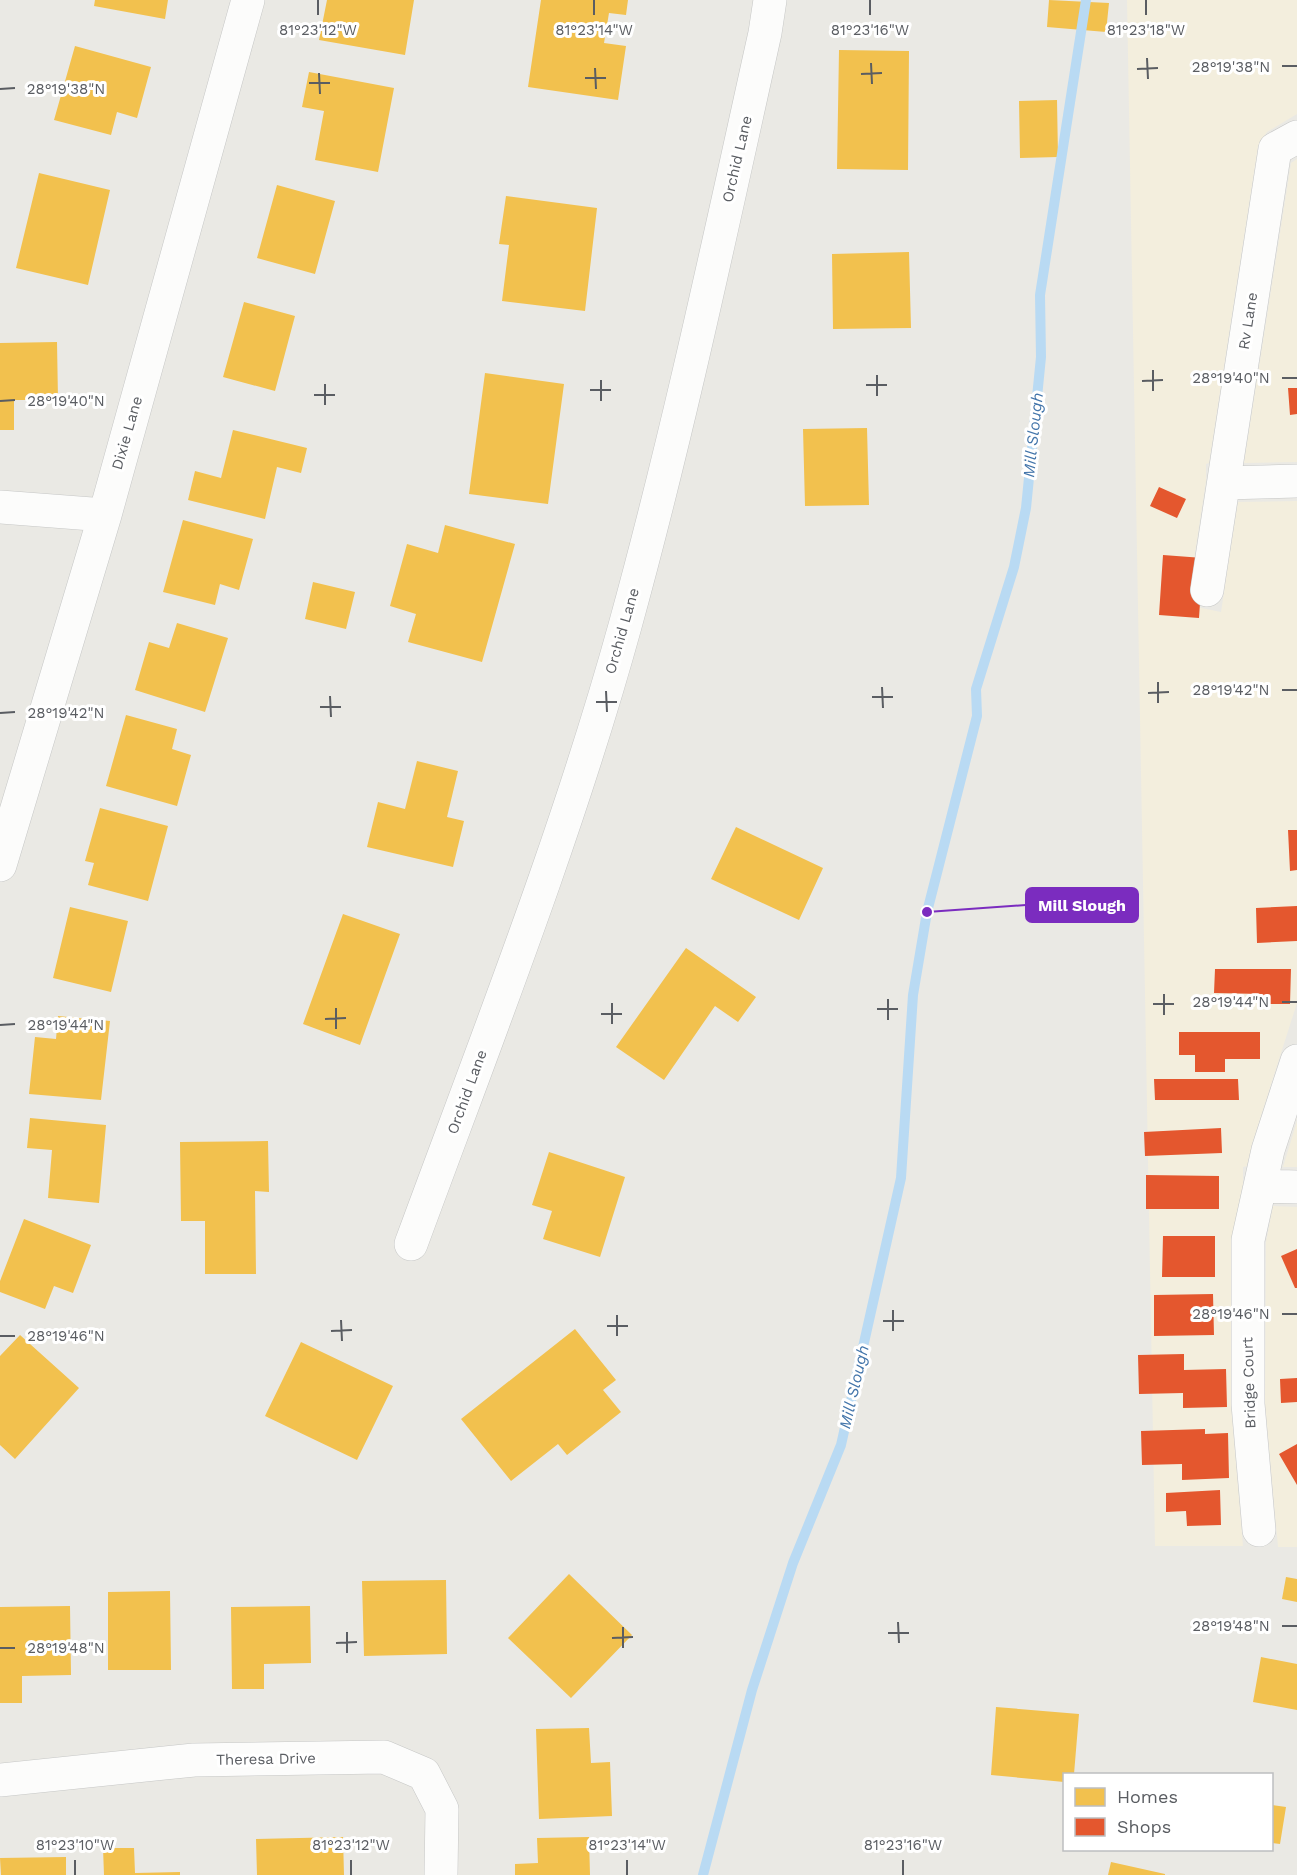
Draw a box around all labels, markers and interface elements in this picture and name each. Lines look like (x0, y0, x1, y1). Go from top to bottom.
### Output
text: 81°23'12"W (279, 21, 357, 39)
text: 81°23'14"W (555, 21, 633, 39)
text: 81°23'16"W (831, 21, 909, 39)
text: 81°23'18"W (1107, 21, 1185, 39)
text: 28°19'38"N (1192, 58, 1270, 76)
text: 28°19'38"N (27, 80, 105, 98)
street label: Orchid Lane (718, 114, 756, 204)
street label: Rv Lane (1235, 291, 1261, 351)
text: 28°19'40"N (1192, 369, 1270, 387)
text: 28°19'40"N (27, 392, 105, 410)
water label: Mill Slough (1019, 392, 1047, 478)
street label: Dixie Lane (108, 394, 146, 472)
street label: Orchid Lane (601, 586, 643, 676)
text: 28°19'42"N (1192, 681, 1270, 699)
text: 28°19'42"N (27, 704, 105, 722)
callout: Mill Slough (1026, 888, 1138, 922)
text: Mill Slough (1038, 896, 1126, 915)
text: 28°19'44"N (1193, 993, 1269, 1011)
text: 28°19'44"N (28, 1016, 104, 1034)
street label: Orchid Lane (443, 1047, 491, 1137)
text: 28°19'46"N (1192, 1305, 1270, 1323)
text: 28°19'46"N (27, 1327, 105, 1345)
street label: Bridge Court (1238, 1336, 1260, 1429)
water label: Mill Slough (835, 1343, 873, 1431)
text: 28°19'48"N (1192, 1617, 1270, 1635)
text: 28°19'48"N (27, 1639, 105, 1657)
street label: Theresa Drive (216, 1749, 316, 1769)
legend (1063, 1773, 1273, 1851)
text: Homes (1117, 1786, 1178, 1807)
text: Shops (1117, 1816, 1171, 1837)
text: 81°23'10"W (36, 1836, 114, 1854)
text: 81°23'12"W (312, 1836, 390, 1854)
text: 81°23'14"W (588, 1836, 666, 1854)
text: 81°23'16"W (864, 1836, 942, 1854)

